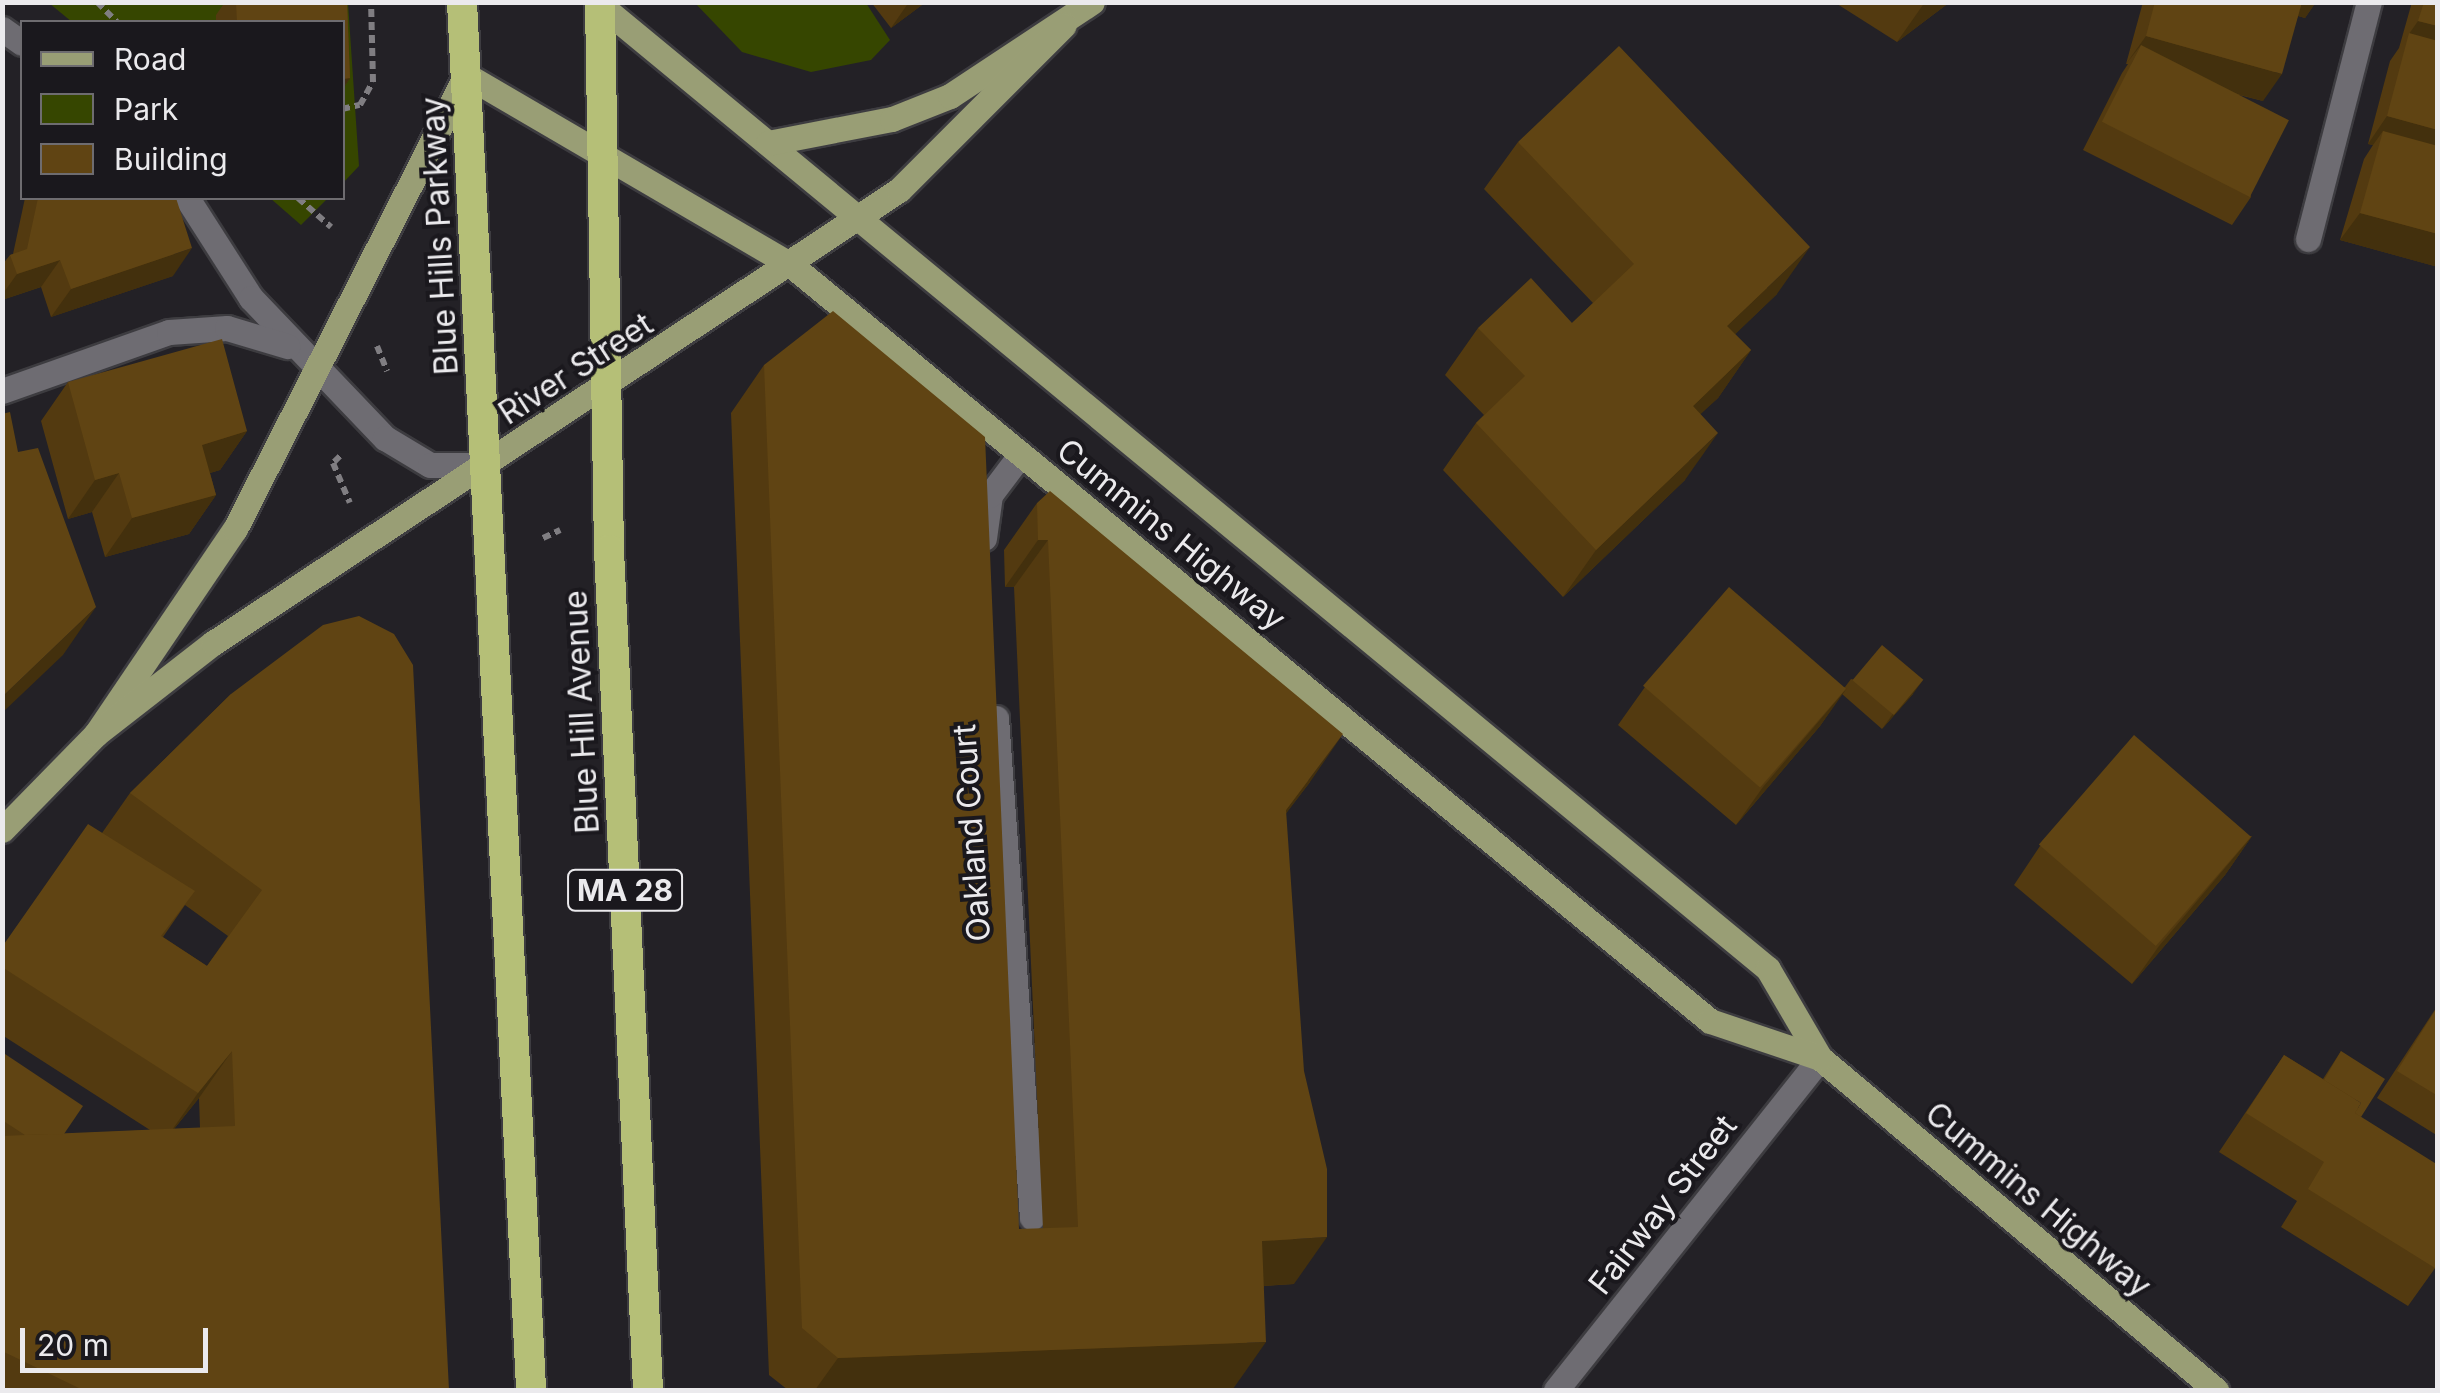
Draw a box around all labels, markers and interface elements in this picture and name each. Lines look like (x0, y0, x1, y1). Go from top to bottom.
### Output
legend (20, 20, 345, 200)
text: Road (114, 41, 186, 77)
text: Park (114, 91, 178, 127)
street label: Blue Hills Parkway (414, 96, 466, 376)
text: Building (114, 141, 228, 177)
street label: River Street (492, 305, 660, 433)
street label: Cummins Highway (1049, 431, 1293, 639)
street label: Blue Hill Avenue (556, 589, 608, 835)
street label: Oakland Court (945, 723, 999, 943)
road number: MA 28 (565, 865, 685, 915)
street label: Cummins Highway (1917, 1094, 2159, 1306)
street label: Fairway Street (1581, 1108, 1745, 1302)
scale bar (25, 1308, 212, 1370)
text: 20 m (37, 1327, 109, 1363)

